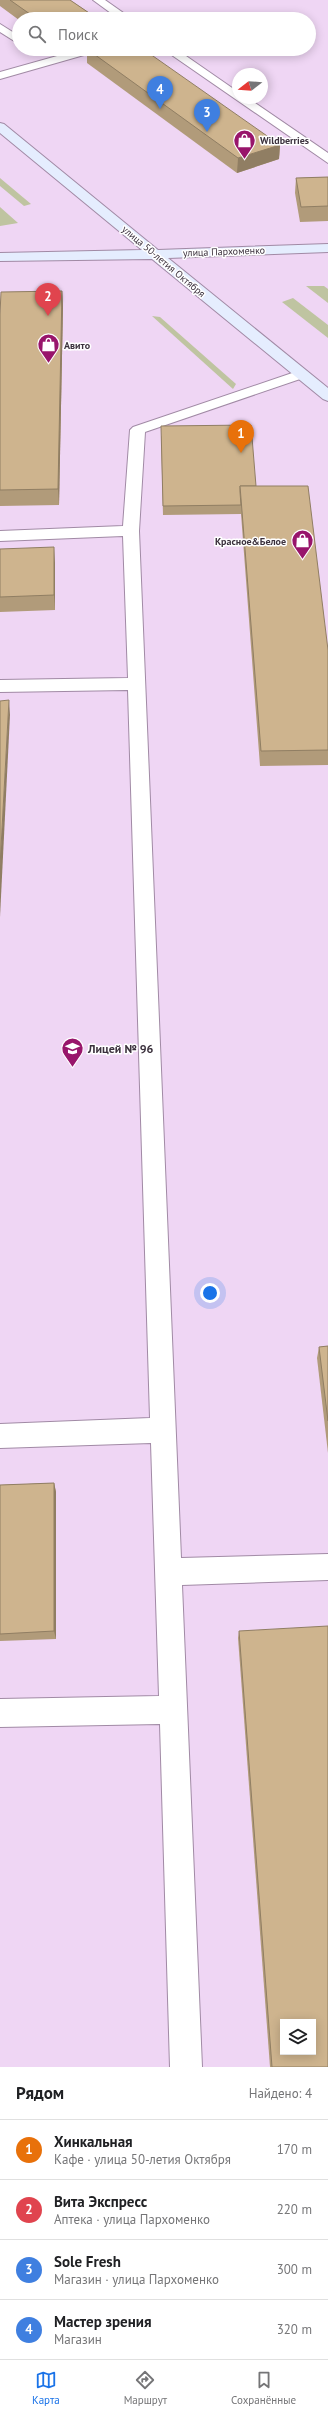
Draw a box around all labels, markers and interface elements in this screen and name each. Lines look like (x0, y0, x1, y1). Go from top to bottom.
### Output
search box (12, 12, 316, 56)
icon: search (26, 23, 48, 45)
text: Поиск (58, 25, 98, 44)
north arrow (232, 68, 268, 104)
pin: 4 (147, 76, 173, 109)
pin: 3 (194, 99, 220, 132)
shop icon: Wildberries (231, 127, 257, 160)
place label: Wildberries (260, 134, 309, 147)
street label: улица 50-летия Октября (119, 223, 208, 300)
street label: улица Пархоменко (183, 244, 265, 259)
pin: 2 (35, 283, 61, 316)
shop icon: Авито (35, 332, 61, 365)
place label: Авито (64, 339, 91, 352)
pin: 1 (228, 420, 254, 453)
shop icon: Красное&Белое (289, 528, 315, 561)
place label: Красное&Белое (215, 535, 286, 548)
school or university icon: Лицей № 96 (59, 1036, 85, 1069)
place label: Лицей № 96 (87, 1041, 154, 1056)
your location (200, 1283, 220, 1303)
map controls (280, 2019, 316, 2055)
button: layers (280, 2019, 316, 2055)
text: Рядом (16, 2082, 64, 2104)
text: Найдено: 4 (249, 2085, 312, 2102)
text: Хинкальная (54, 2132, 133, 2151)
text: 1 (25, 2141, 33, 2158)
text: 170 m (277, 2141, 312, 2158)
text: Кафе · улица 50-летия Октября (54, 2151, 231, 2168)
text: Вита Экспресс (54, 2192, 147, 2211)
text: 2 (25, 2201, 33, 2218)
text: 220 m (277, 2201, 312, 2218)
text: Аптека · улица Пархоменко (54, 2211, 210, 2228)
text: Sole Fresh (54, 2252, 121, 2271)
text: 3 (25, 2261, 33, 2278)
text: 300 m (277, 2261, 312, 2278)
text: Магазин · улица Пархоменко (54, 2271, 219, 2288)
text: Мастер зрения (54, 2312, 152, 2331)
text: 4 (25, 2321, 33, 2338)
text: 320 m (277, 2321, 312, 2338)
text: Магазин (54, 2331, 102, 2348)
tab: Карта (32, 2369, 60, 2407)
tab: Маршрут (124, 2369, 167, 2407)
tab: Сохранённые (231, 2369, 296, 2407)

